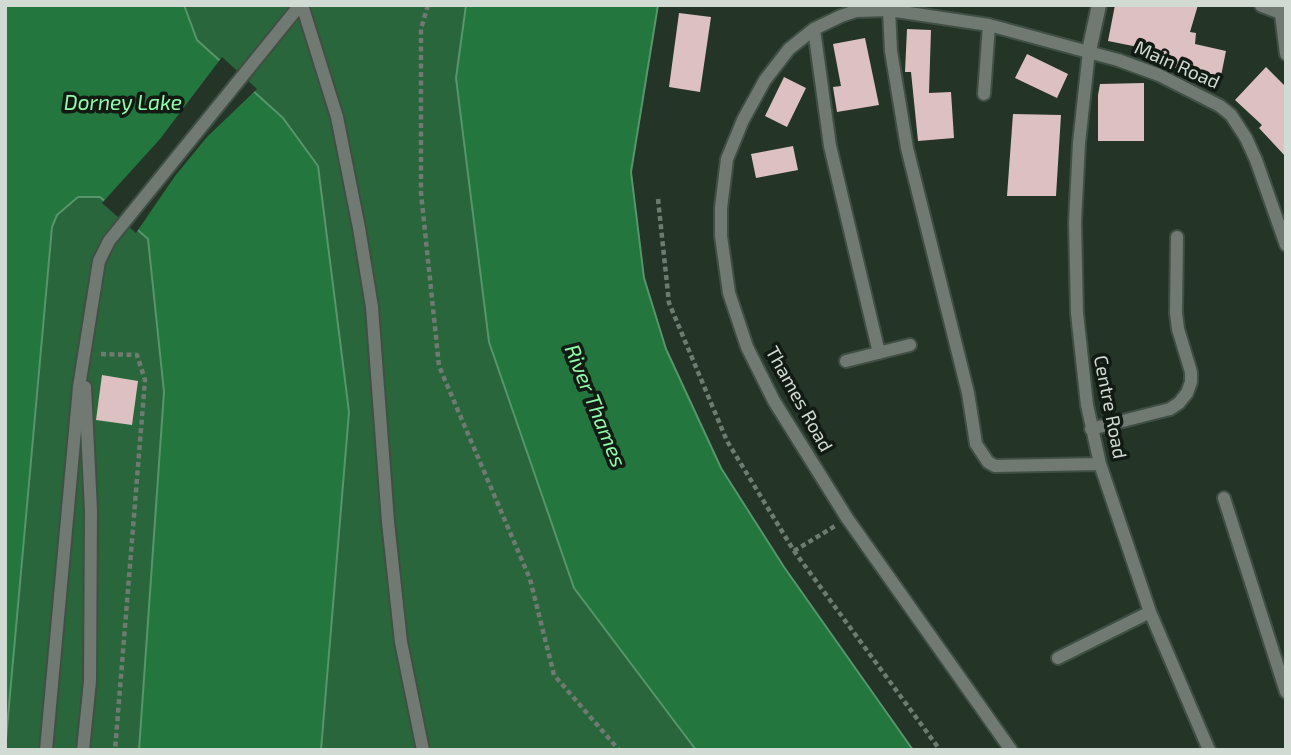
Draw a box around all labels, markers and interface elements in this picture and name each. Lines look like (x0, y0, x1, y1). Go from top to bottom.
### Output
street label: Main Road (1131, 36, 1223, 94)
water label: Dorney Lake (64, 90, 182, 116)
water label: River Thames (559, 341, 631, 471)
street label: Thames Road (761, 342, 837, 456)
street label: Centre Road (1089, 353, 1131, 461)

